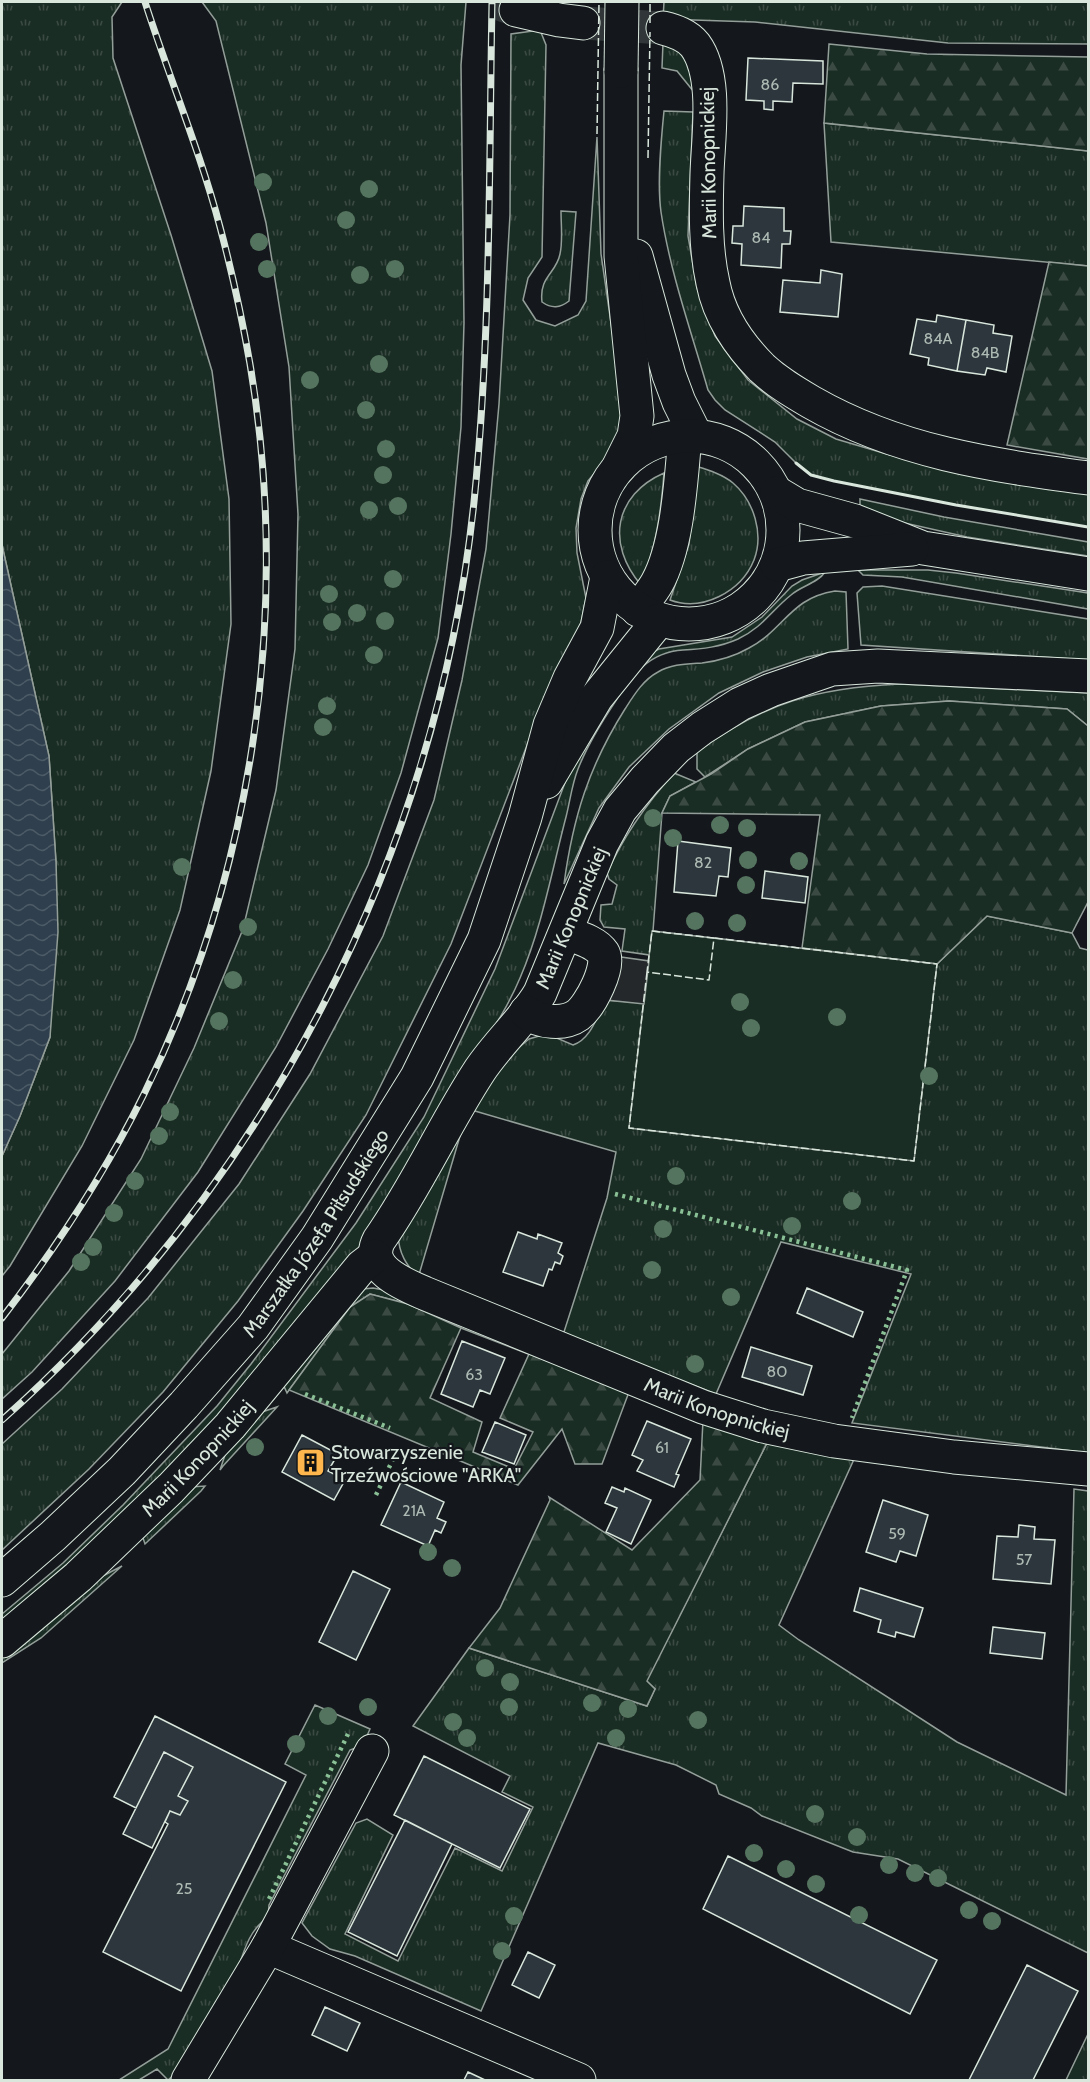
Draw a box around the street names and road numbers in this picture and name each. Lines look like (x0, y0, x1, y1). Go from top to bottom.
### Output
street label: Marii Konopnickiej (695, 87, 721, 239)
street label: Marii Konopnickiej (530, 843, 612, 993)
street label: Marszałka Józefa Piłsudskiego (238, 1124, 394, 1342)
street label: Marii Konopnickiej (641, 1372, 792, 1443)
street label: Marii Konopnickiej (137, 1395, 259, 1522)

